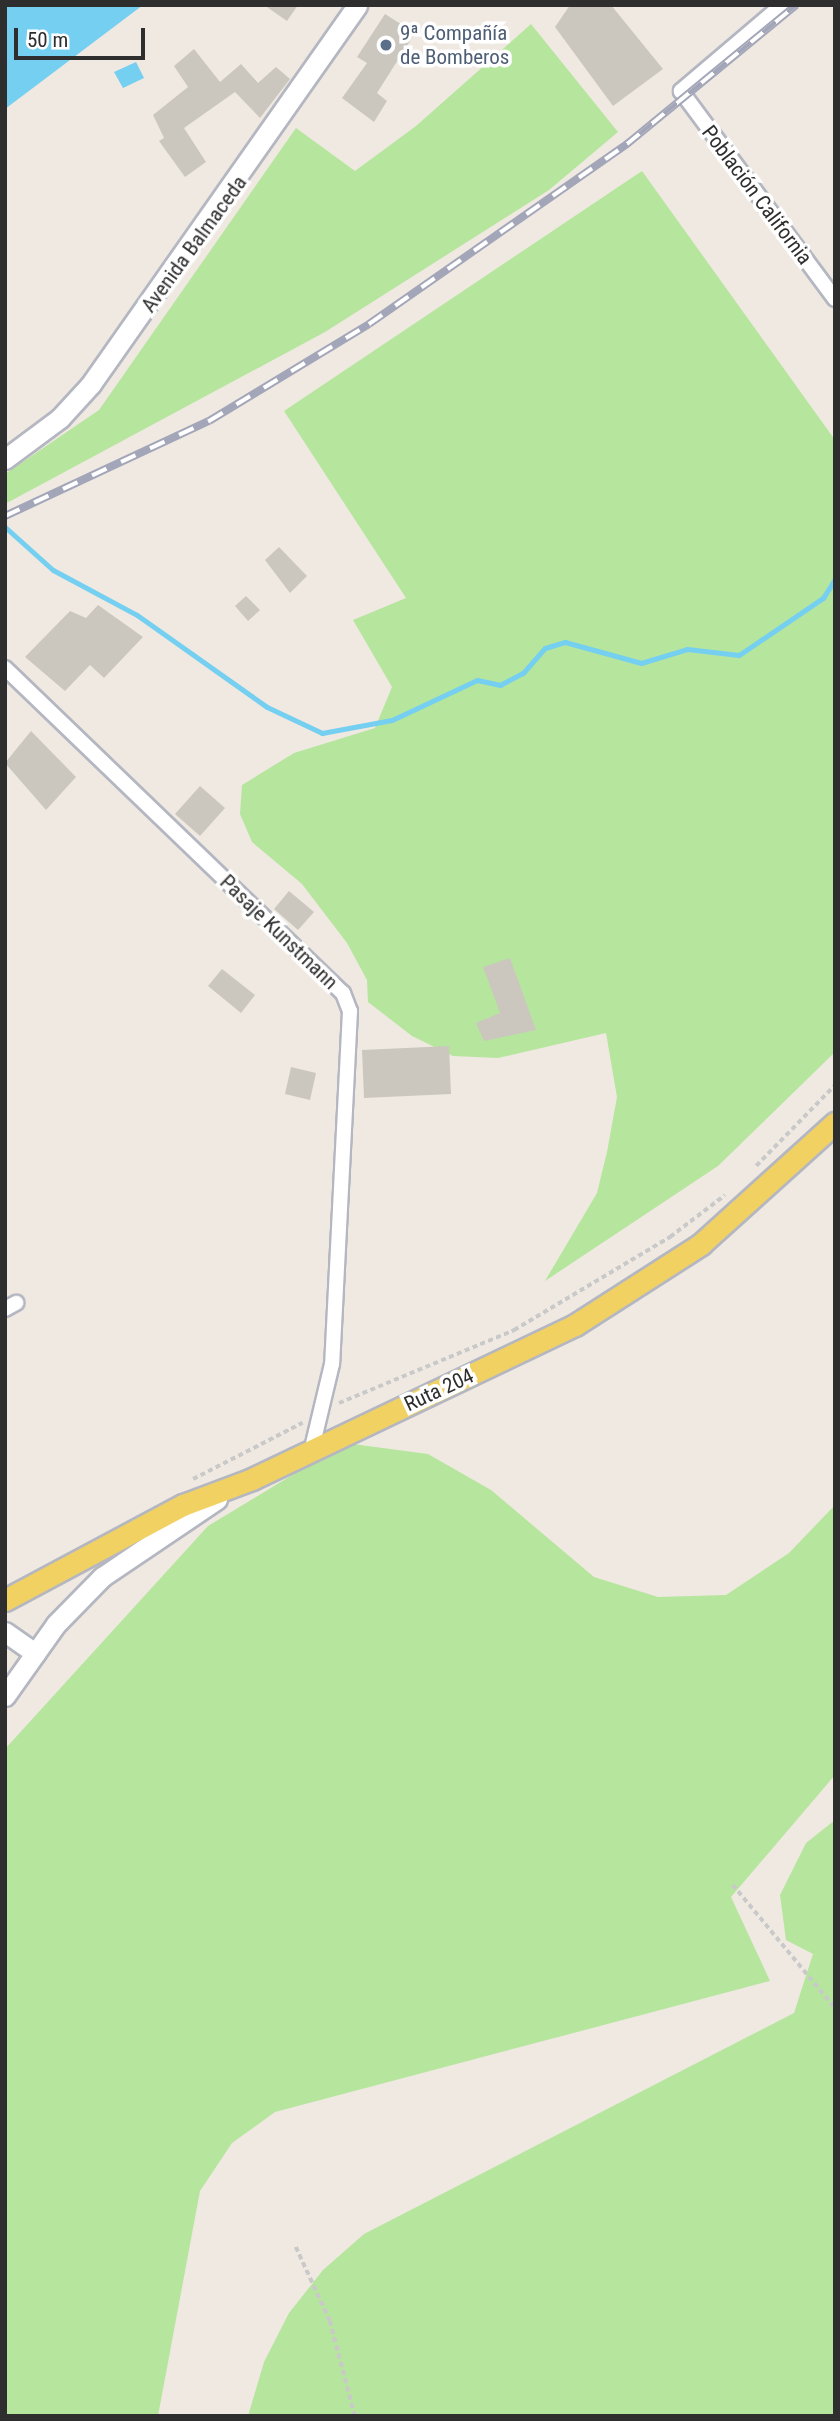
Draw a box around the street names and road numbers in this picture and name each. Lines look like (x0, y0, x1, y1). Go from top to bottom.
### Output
street label: Población California (697, 121, 817, 269)
street label: Avenida Balmaceda (136, 171, 252, 317)
street label: Pasaje Kunstmann (215, 869, 343, 995)
street label: Ruta 204 (400, 1363, 478, 1417)

